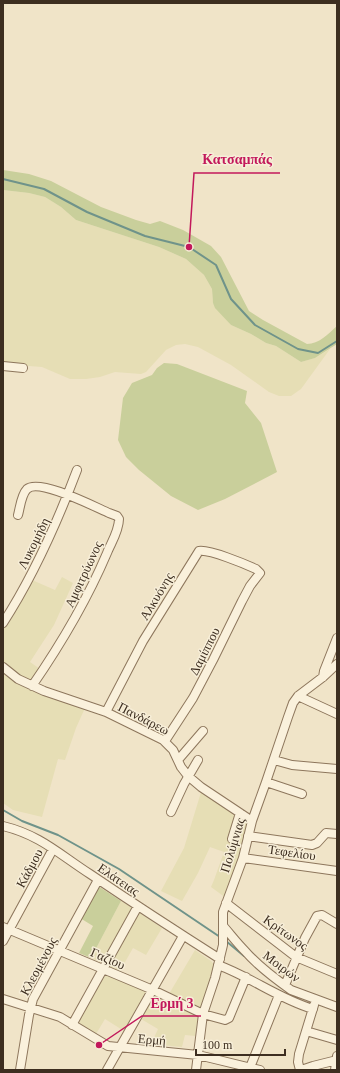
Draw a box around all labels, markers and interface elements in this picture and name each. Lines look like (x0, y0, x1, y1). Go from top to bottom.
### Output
callout: Κατσαμπάς (194, 147, 280, 173)
text: Κατσαμπάς (202, 152, 273, 167)
street label: Λυκομήδη (15, 515, 52, 571)
street label: Αμφιτρύωνος (62, 538, 106, 610)
street label: Αλκυόνης (136, 569, 177, 623)
street label: Δαμίππου (186, 625, 223, 678)
street label: Πανδάρεω (116, 699, 172, 738)
street label: Πολύμνιας (217, 815, 248, 874)
street label: Τεφελίου (267, 842, 317, 863)
street label: Κάδμου (13, 846, 46, 890)
street label: Ελάτειας (95, 860, 143, 899)
street label: Κρίτωνος (261, 912, 311, 954)
street label: Κλεομένους (17, 934, 60, 998)
street label: Γαζίου (88, 944, 127, 972)
street label: Μοιρών (260, 948, 303, 985)
callout: Ερμή 3 (142, 990, 201, 1016)
text: Ερμή 3 (150, 996, 194, 1011)
street label: Ερμή (137, 1031, 167, 1048)
scale bar (196, 1031, 285, 1057)
text: 100 m (202, 1038, 233, 1052)

